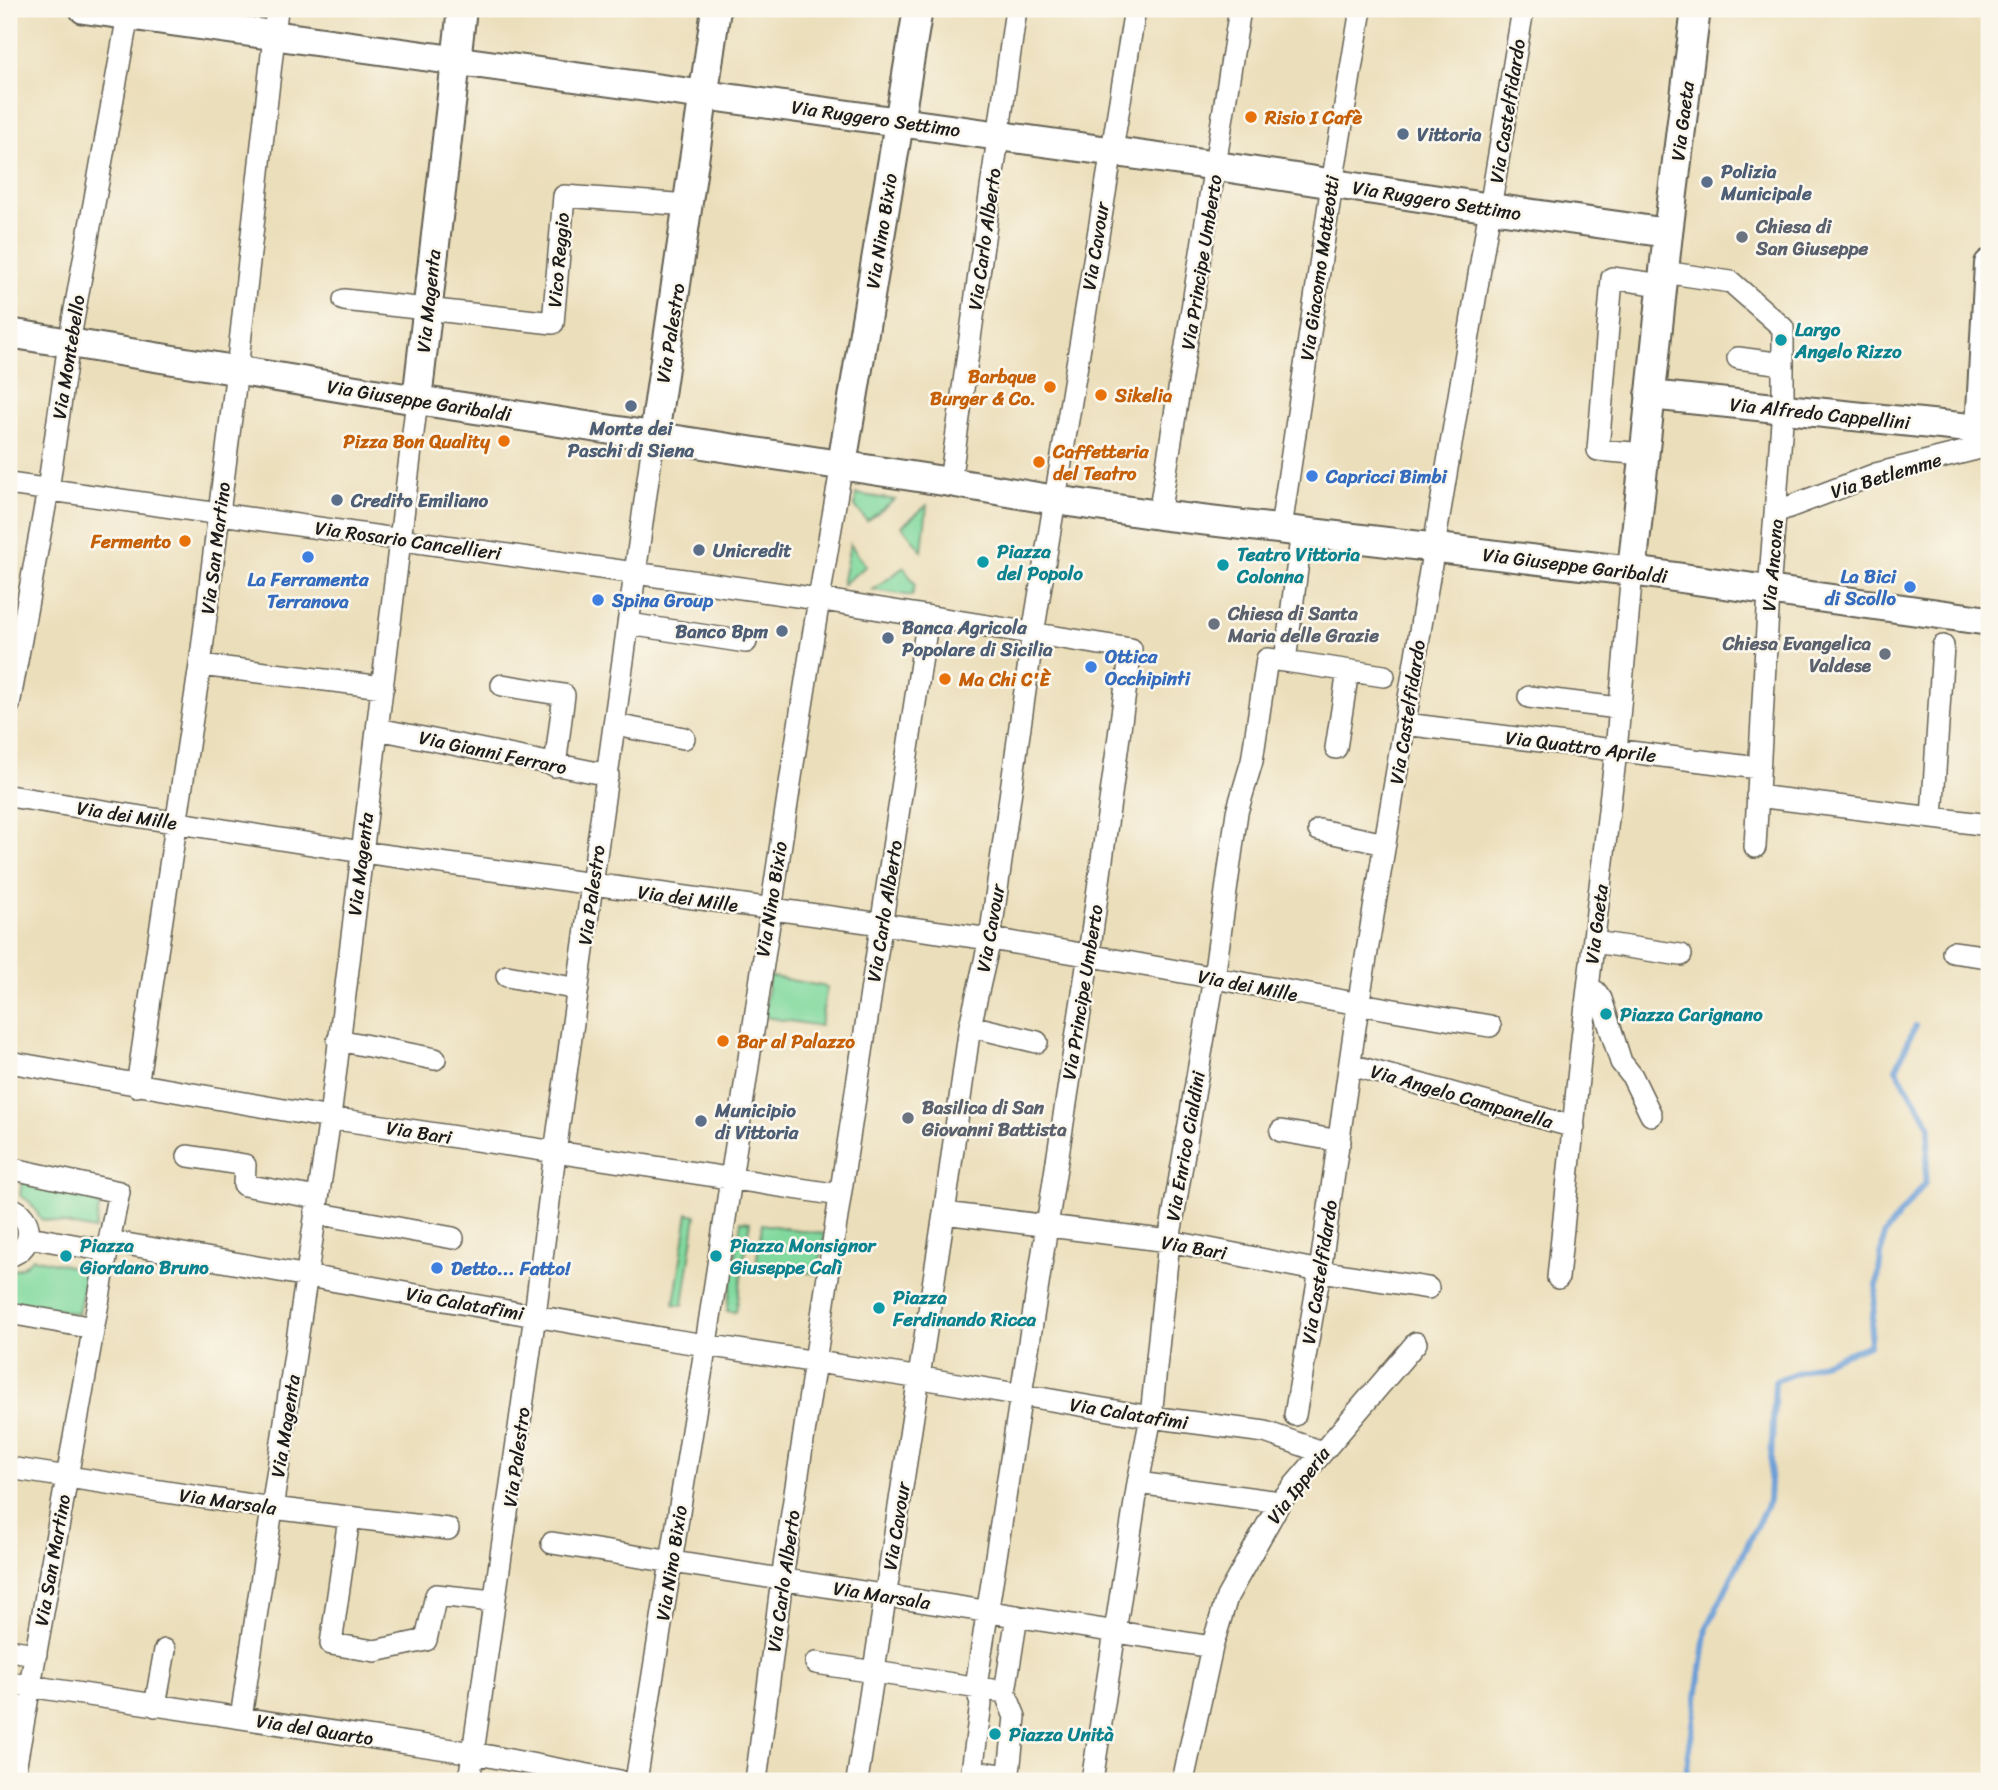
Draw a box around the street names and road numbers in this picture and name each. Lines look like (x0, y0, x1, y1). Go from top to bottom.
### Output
street label: Via Castelfidardo (1480, 37, 1535, 185)
street label: Via Gaeta (1661, 79, 1704, 163)
street label: Via Ruggero Settimo (789, 90, 963, 147)
street label: Via Carlo Alberto (958, 166, 1011, 312)
street label: Via Nino Bixio (856, 171, 907, 291)
street label: Via Ruggero Settimo (1350, 171, 1524, 230)
street label: Via Principe Umberto (1171, 172, 1232, 352)
street label: Via Giacomo Matteotti (1290, 173, 1349, 363)
street label: Via Cavour (1072, 198, 1119, 293)
street label: Vico Reggio (538, 211, 579, 309)
street label: Via Magenta (407, 247, 450, 354)
street label: Via Palestro (646, 280, 695, 385)
street label: Via Montebello (42, 293, 95, 421)
street label: Via Giuseppe Garibaldi (325, 370, 514, 431)
street label: Via Alfredo Cappellini (1728, 388, 1912, 439)
street label: Via Betlemme (1826, 443, 1946, 508)
street label: Via San Martino (191, 480, 240, 616)
street label: Via Rosario Cancellieri (313, 511, 504, 570)
street label: Via Ancona (1752, 517, 1793, 613)
street label: Via Giuseppe Garibaldi (1481, 538, 1670, 593)
street label: Via Castelfidardo (1380, 638, 1435, 786)
street label: Via Gianni Ferraro (416, 721, 570, 784)
street label: Via Quattro Aprile (1504, 721, 1659, 772)
street label: Via dei Mille (74, 791, 179, 840)
street label: Via Magenta (338, 810, 383, 917)
street label: Via Carlo Alberto (857, 838, 912, 984)
street label: Via Nino Bixio (746, 839, 797, 959)
street label: Via Palestro (568, 843, 615, 947)
street label: Via dei Mille (636, 875, 740, 922)
street label: Via Cavour (967, 880, 1015, 975)
street label: Via Gaeta (1575, 882, 1618, 966)
street label: Via Principe Umberto (1052, 902, 1113, 1082)
street label: Via dei Mille (1195, 960, 1301, 1011)
street label: Via Angelo Campanella (1367, 1055, 1557, 1138)
street label: Via Enrico Cialdini (1156, 1068, 1215, 1224)
street label: Via Bari (384, 1111, 455, 1154)
street label: Via Castelfidardo (1292, 1198, 1347, 1346)
street label: Via Bari (1159, 1226, 1230, 1270)
street label: Via Calatafimi (403, 1277, 527, 1330)
street label: Via Magenta (261, 1372, 310, 1480)
street label: Via Calatafimi (1068, 1388, 1191, 1439)
street label: Via Palestro (493, 1405, 540, 1509)
street label: Via Ipperia (1258, 1439, 1339, 1531)
street label: Via Marsala (177, 1478, 279, 1525)
street label: Via Cavour (873, 1478, 920, 1573)
street label: Via San Martino (25, 1492, 80, 1628)
street label: Via Nino Bixio (646, 1503, 697, 1623)
street label: Via Carlo Alberto (757, 1508, 810, 1654)
street label: Via Marsala (831, 1572, 933, 1620)
street label: Via del Quarto (254, 1704, 376, 1755)

